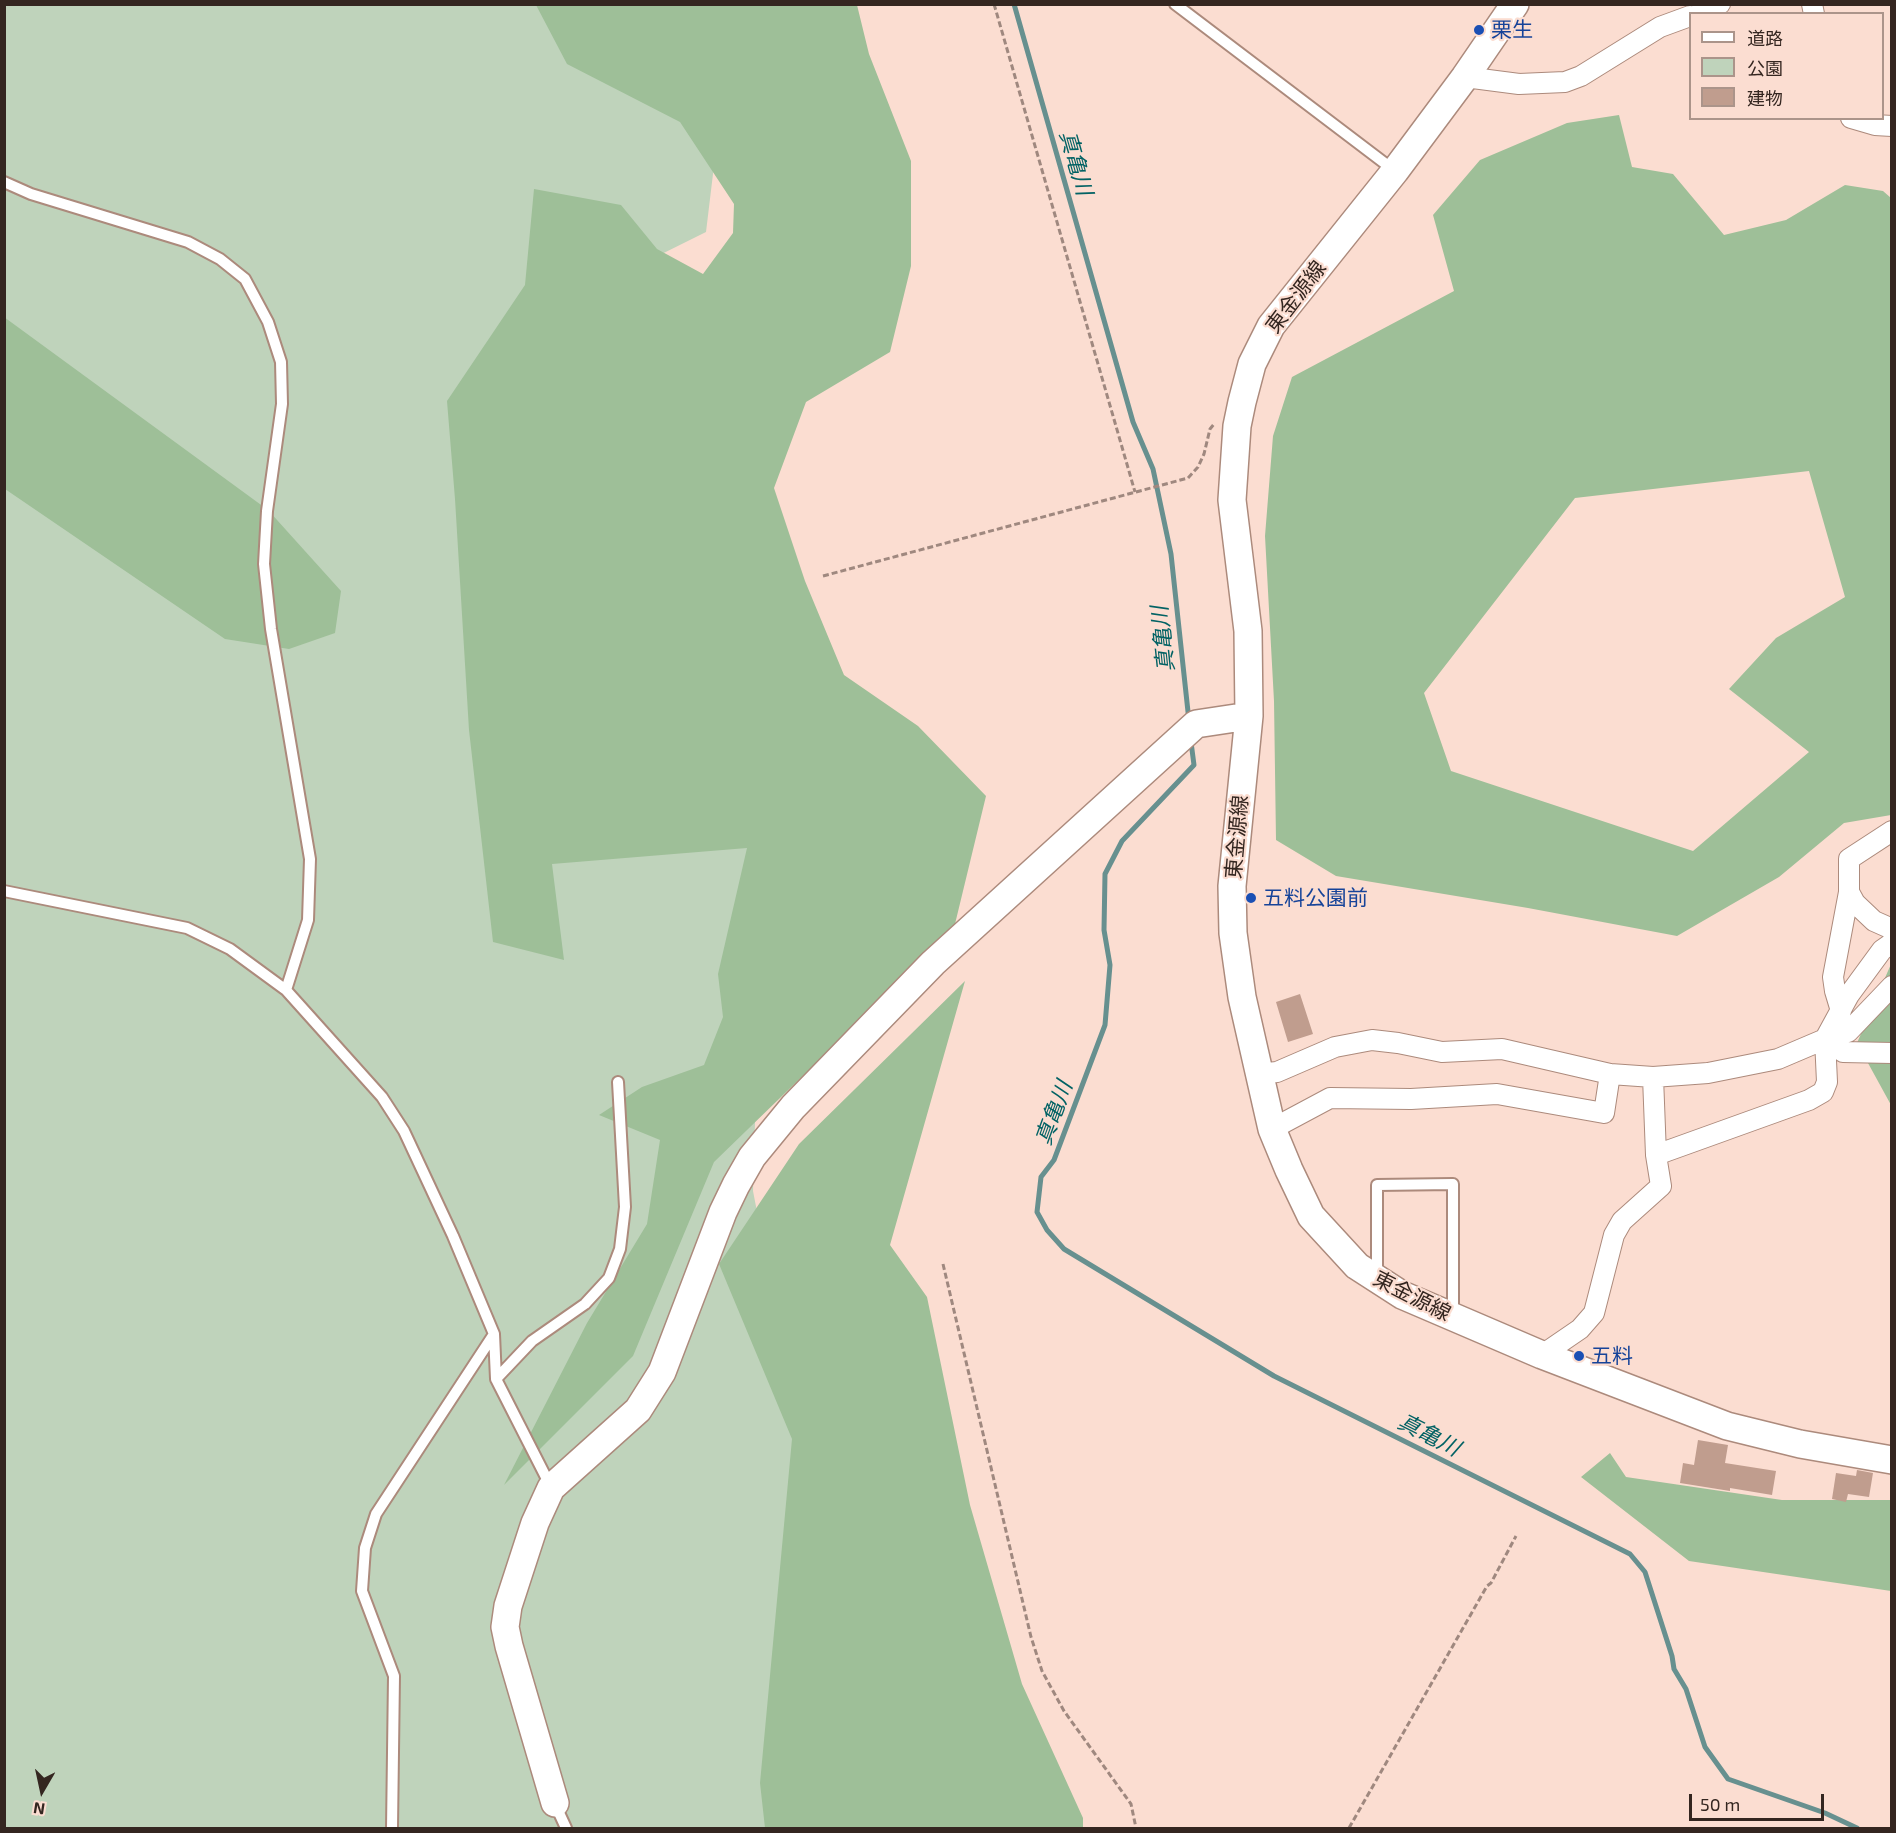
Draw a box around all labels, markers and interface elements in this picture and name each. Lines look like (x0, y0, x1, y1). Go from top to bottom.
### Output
legend (1689, 12, 1884, 120)
place label: 栗生 (1491, 17, 1533, 43)
marker: 栗生 (1472, 23, 1486, 37)
text: 道路 (1747, 27, 1783, 49)
text: 公園 (1747, 57, 1783, 79)
text: 建物 (1747, 87, 1783, 109)
water label: 真亀川 (1054, 128, 1098, 198)
street label: 東金源線 (1261, 256, 1331, 338)
water label: 真亀川 (1146, 605, 1180, 673)
street label: 東金源線 (1221, 794, 1253, 880)
place label: 五料公園前 (1263, 885, 1368, 911)
marker: 五料公園前 (1244, 891, 1258, 905)
water label: 真亀川 (1030, 1077, 1078, 1149)
street label: 東金源線 (1369, 1266, 1455, 1326)
place label: 五料 (1591, 1343, 1633, 1369)
marker: 五料 (1572, 1349, 1586, 1363)
water label: 真亀川 (1394, 1408, 1464, 1462)
north arrow (12, 1761, 72, 1821)
scale bar (1692, 1782, 1827, 1820)
text: 50 m (1700, 1793, 1740, 1815)
text: N (32, 1799, 46, 1820)

